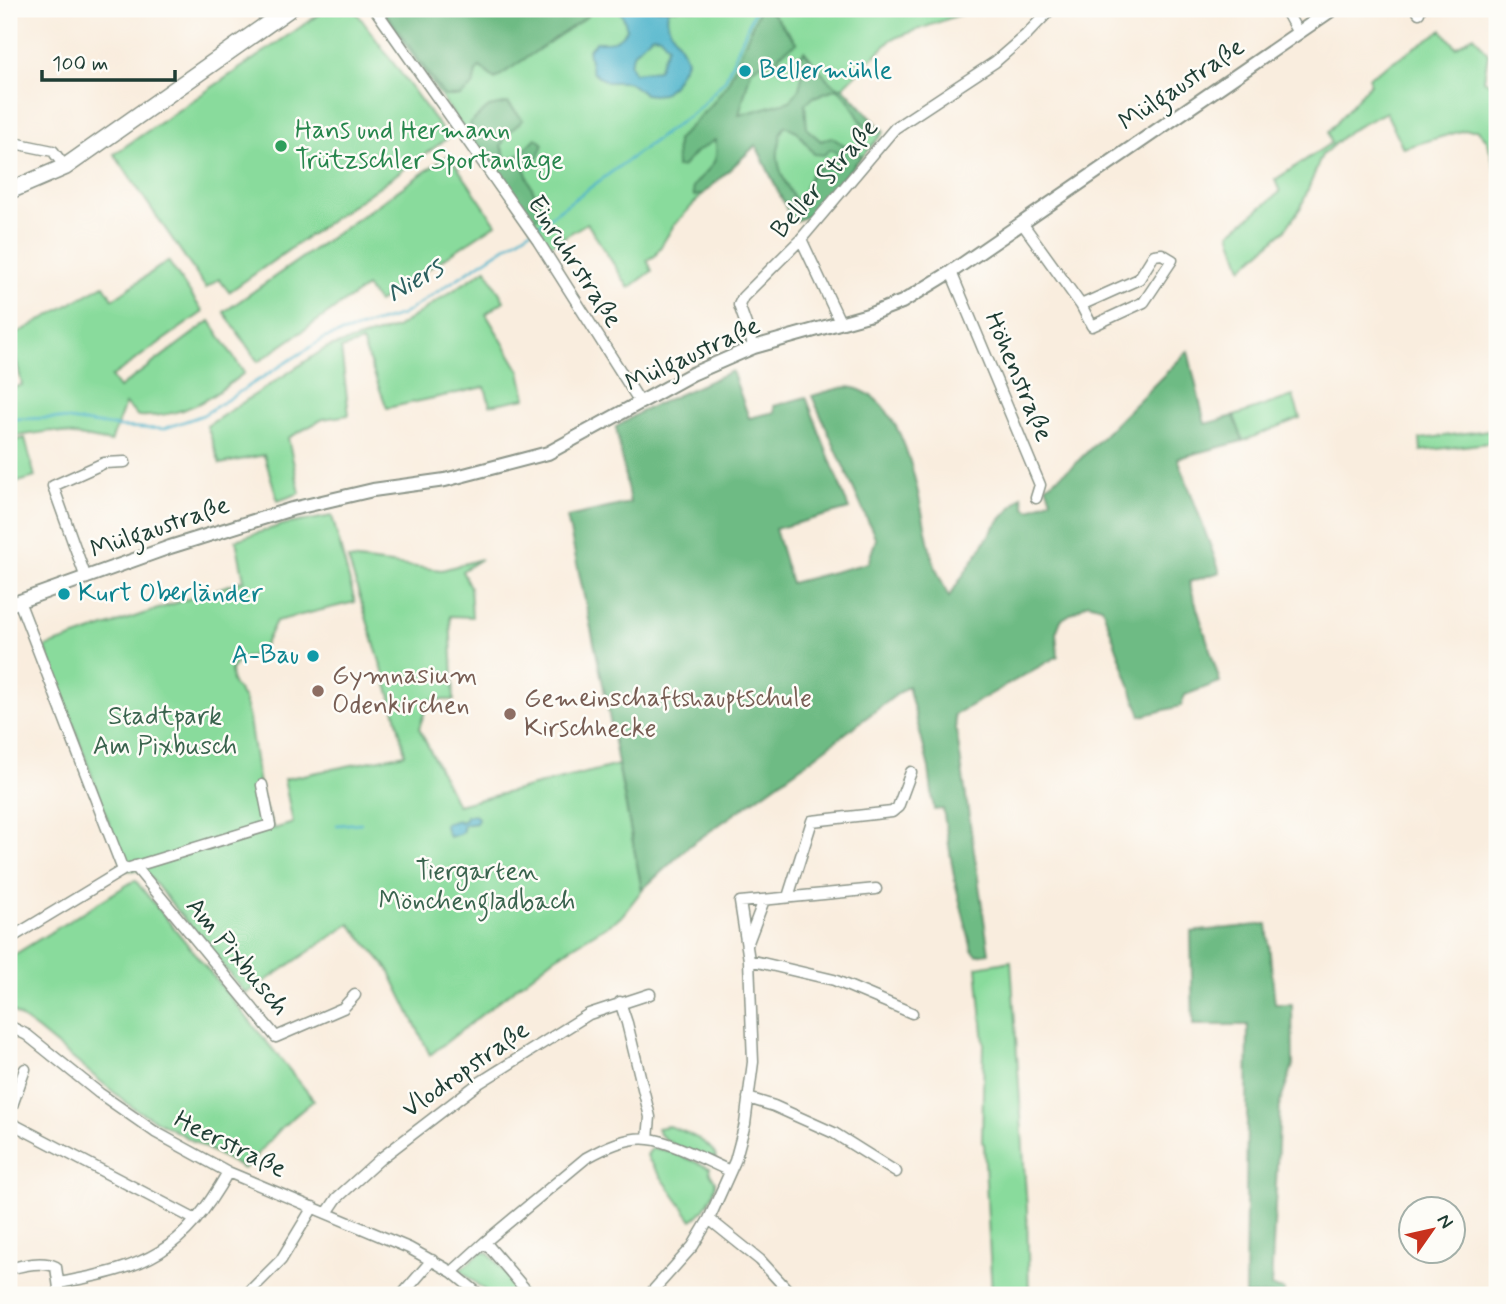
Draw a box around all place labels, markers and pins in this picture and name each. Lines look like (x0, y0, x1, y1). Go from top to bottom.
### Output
place label: Bellermühle (759, 54, 893, 88)
marker: Bellermühle (737, 63, 753, 79)
place label: Hans und Hermann Trützschler Sportanlage (295, 114, 564, 180)
marker: Hans und Hermann Trützschler Sportanlage (273, 138, 289, 154)
place label: Kurt Oberländer (78, 577, 264, 611)
marker: Kurt Oberländer (56, 586, 72, 602)
place label: A-Bau (231, 639, 299, 673)
marker: A-Bau (305, 648, 321, 664)
place label: Gymnasium Odenkirchen (332, 659, 478, 723)
place label: Gemeinschaftshauptschule Kirschhecke (524, 682, 812, 746)
marker: Gymnasium Odenkirchen (310, 683, 326, 699)
marker: Gemeinschaftshauptschule Kirschhecke (502, 706, 518, 722)

